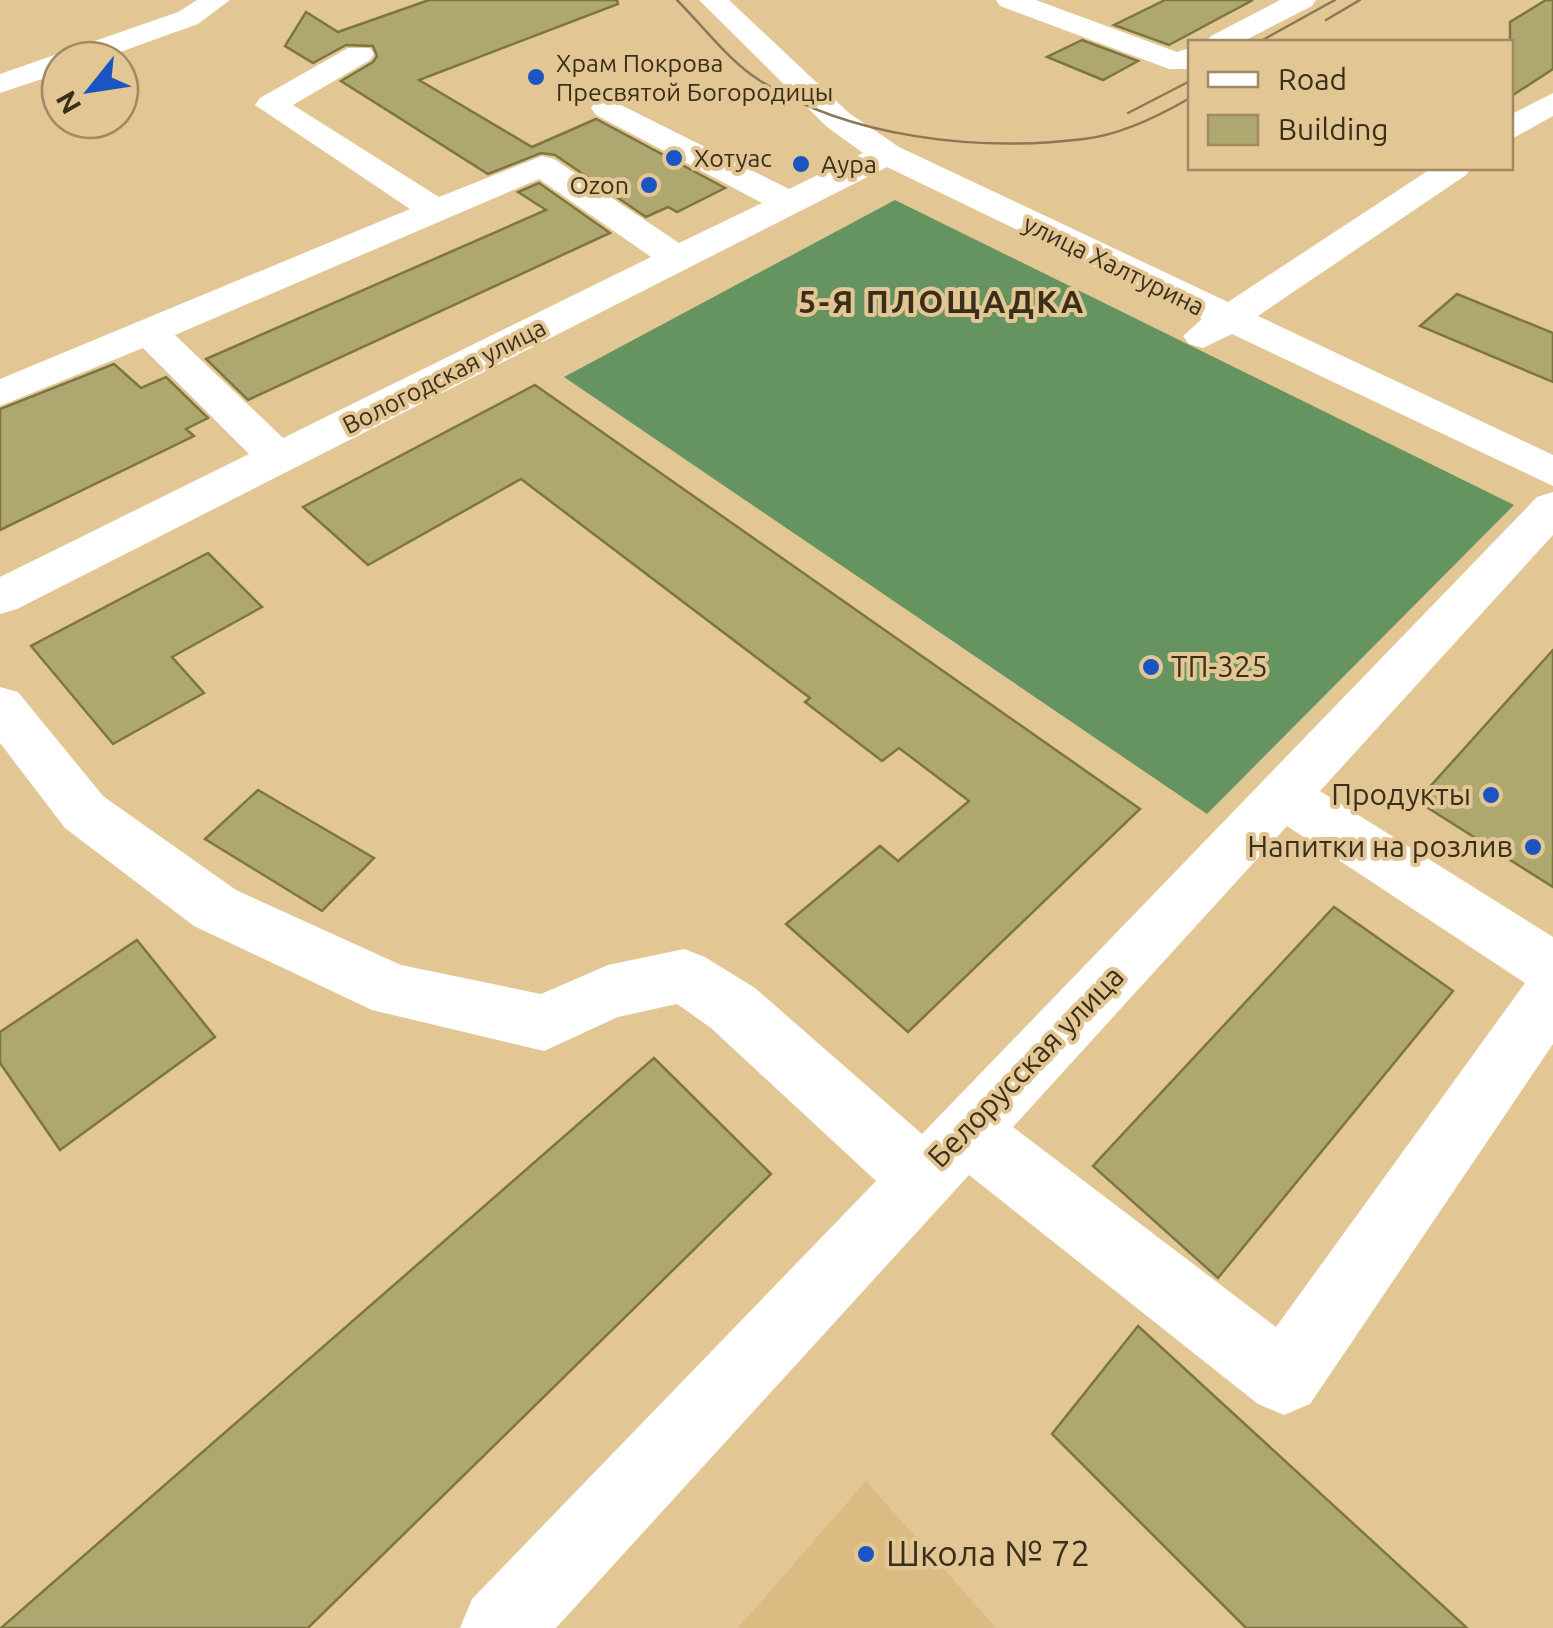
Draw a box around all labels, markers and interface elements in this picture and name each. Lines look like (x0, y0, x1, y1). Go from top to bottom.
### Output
north arrow (40, 40, 140, 140)
legend (1188, 40, 1513, 170)
place label: Храм Покрова Пресвятой Богородицы (556, 49, 833, 106)
text: Road (1278, 62, 1347, 96)
marker: Храм Покрова Пресвятой Богородицы (525, 66, 547, 88)
text: N (49, 86, 87, 120)
text: Building (1278, 112, 1389, 146)
place label: Хотуас (694, 144, 772, 172)
marker: Хотуас (663, 147, 685, 169)
place label: Аура (821, 150, 877, 178)
marker: Аура (790, 153, 812, 175)
place label: Ozon (569, 171, 629, 199)
marker: Ozon (638, 174, 660, 196)
street label: улица Халтурина (1019, 209, 1209, 321)
district label: 5-Я ПЛОЩАДКА (798, 283, 1086, 319)
street label: Вологодская улица (338, 313, 550, 439)
place label: ТП-325 (1171, 649, 1268, 683)
marker: ТП-325 (1140, 656, 1162, 678)
place label: Продукты (1331, 777, 1471, 811)
marker: Продукты (1480, 784, 1502, 806)
place label: Напитки на розлив (1247, 829, 1513, 863)
marker: Напитки на розлив (1522, 836, 1544, 858)
street label: Белорусская улица (921, 959, 1130, 1174)
place label: Школа № 72 (886, 1533, 1090, 1573)
marker: Школа № 72 (855, 1543, 877, 1565)

